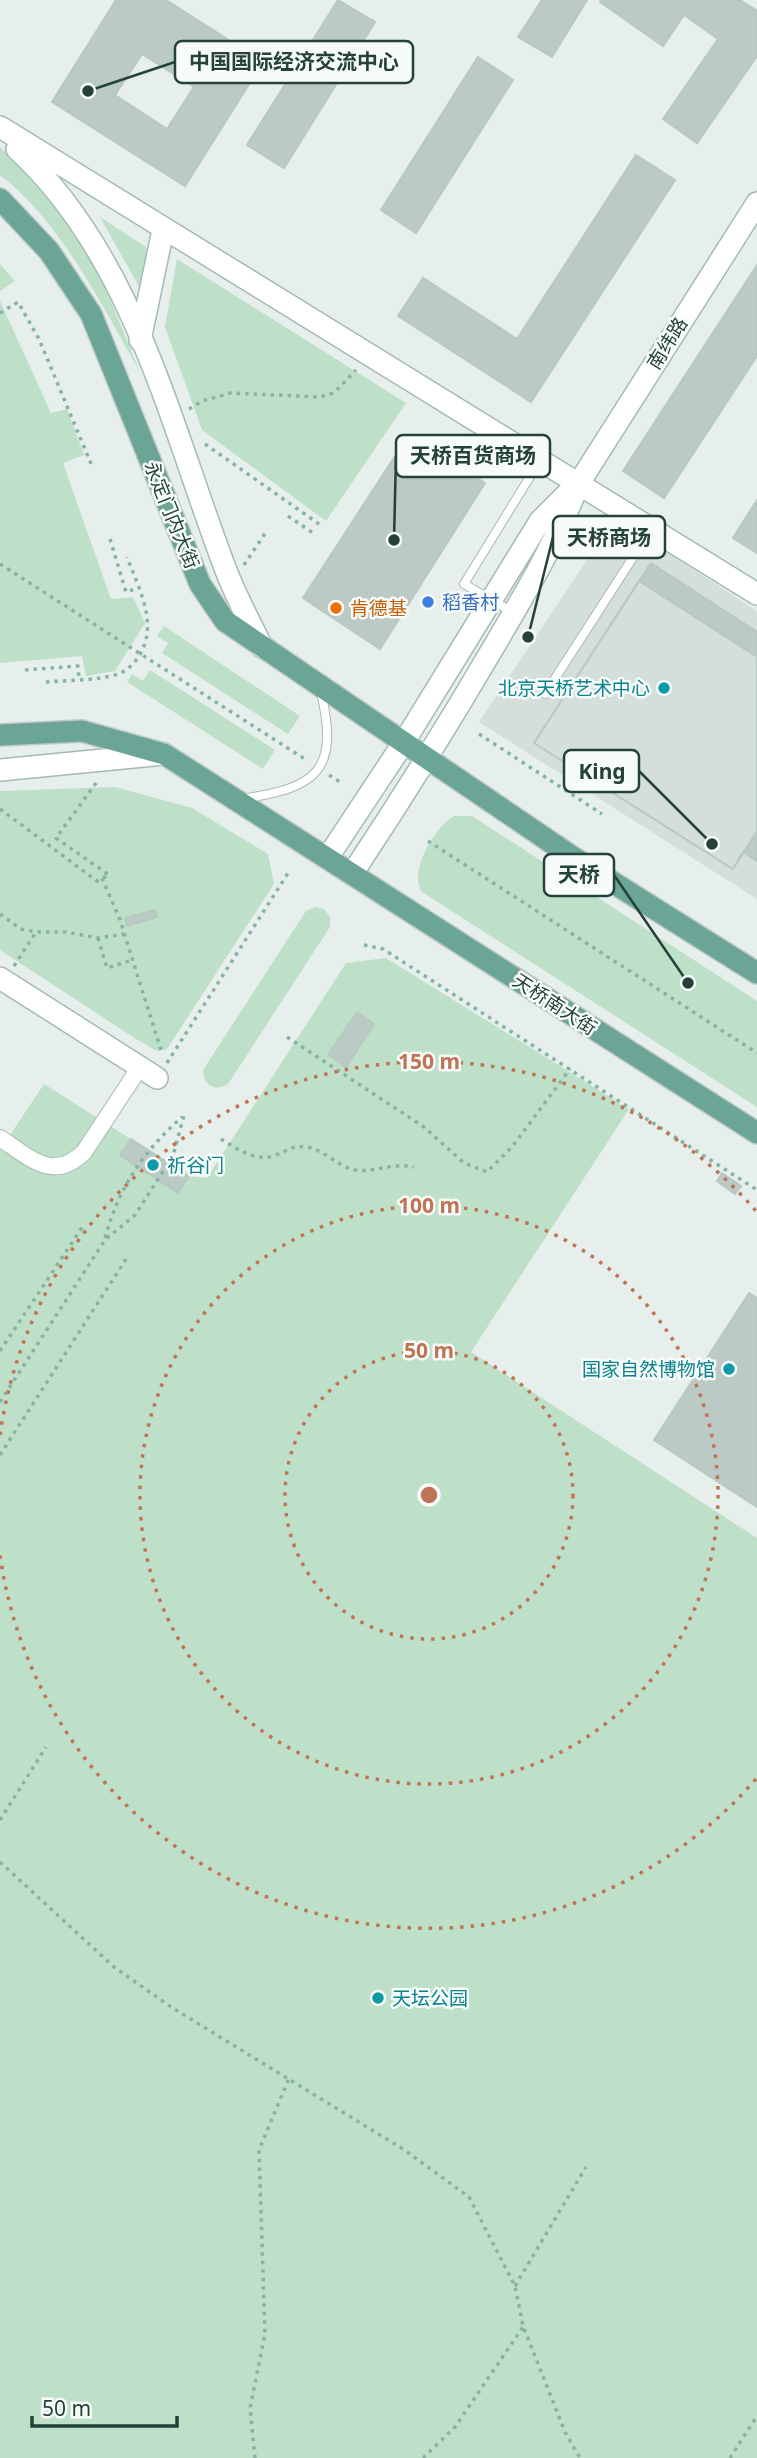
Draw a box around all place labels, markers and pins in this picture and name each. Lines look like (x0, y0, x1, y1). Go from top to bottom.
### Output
callout: 中国国际经济交流中心 (175, 41, 413, 83)
callout: 天桥百货商场 (396, 435, 550, 477)
callout: 天桥商场 (553, 516, 665, 558)
place label: 稻香村 (442, 589, 499, 615)
marker: 稻香村 (420, 594, 436, 610)
place label: 肯德基 (350, 595, 407, 621)
marker: 肯德基 (328, 600, 344, 616)
place label: 北京天桥艺术中心 (498, 675, 650, 701)
marker: 北京天桥艺术中心 (656, 680, 672, 696)
callout: King (564, 750, 639, 792)
callout: 天桥 (544, 854, 614, 896)
place label: 祈谷门 (167, 1152, 224, 1178)
marker: 祈谷门 (145, 1157, 161, 1173)
place label: 国家自然博物馆 (582, 1356, 715, 1382)
marker: 国家自然博物馆 (721, 1361, 737, 1377)
centre of rings (417, 1483, 441, 1507)
place label: 天坛公园 (392, 1985, 468, 2011)
marker: 天坛公园 (370, 1990, 386, 2006)

